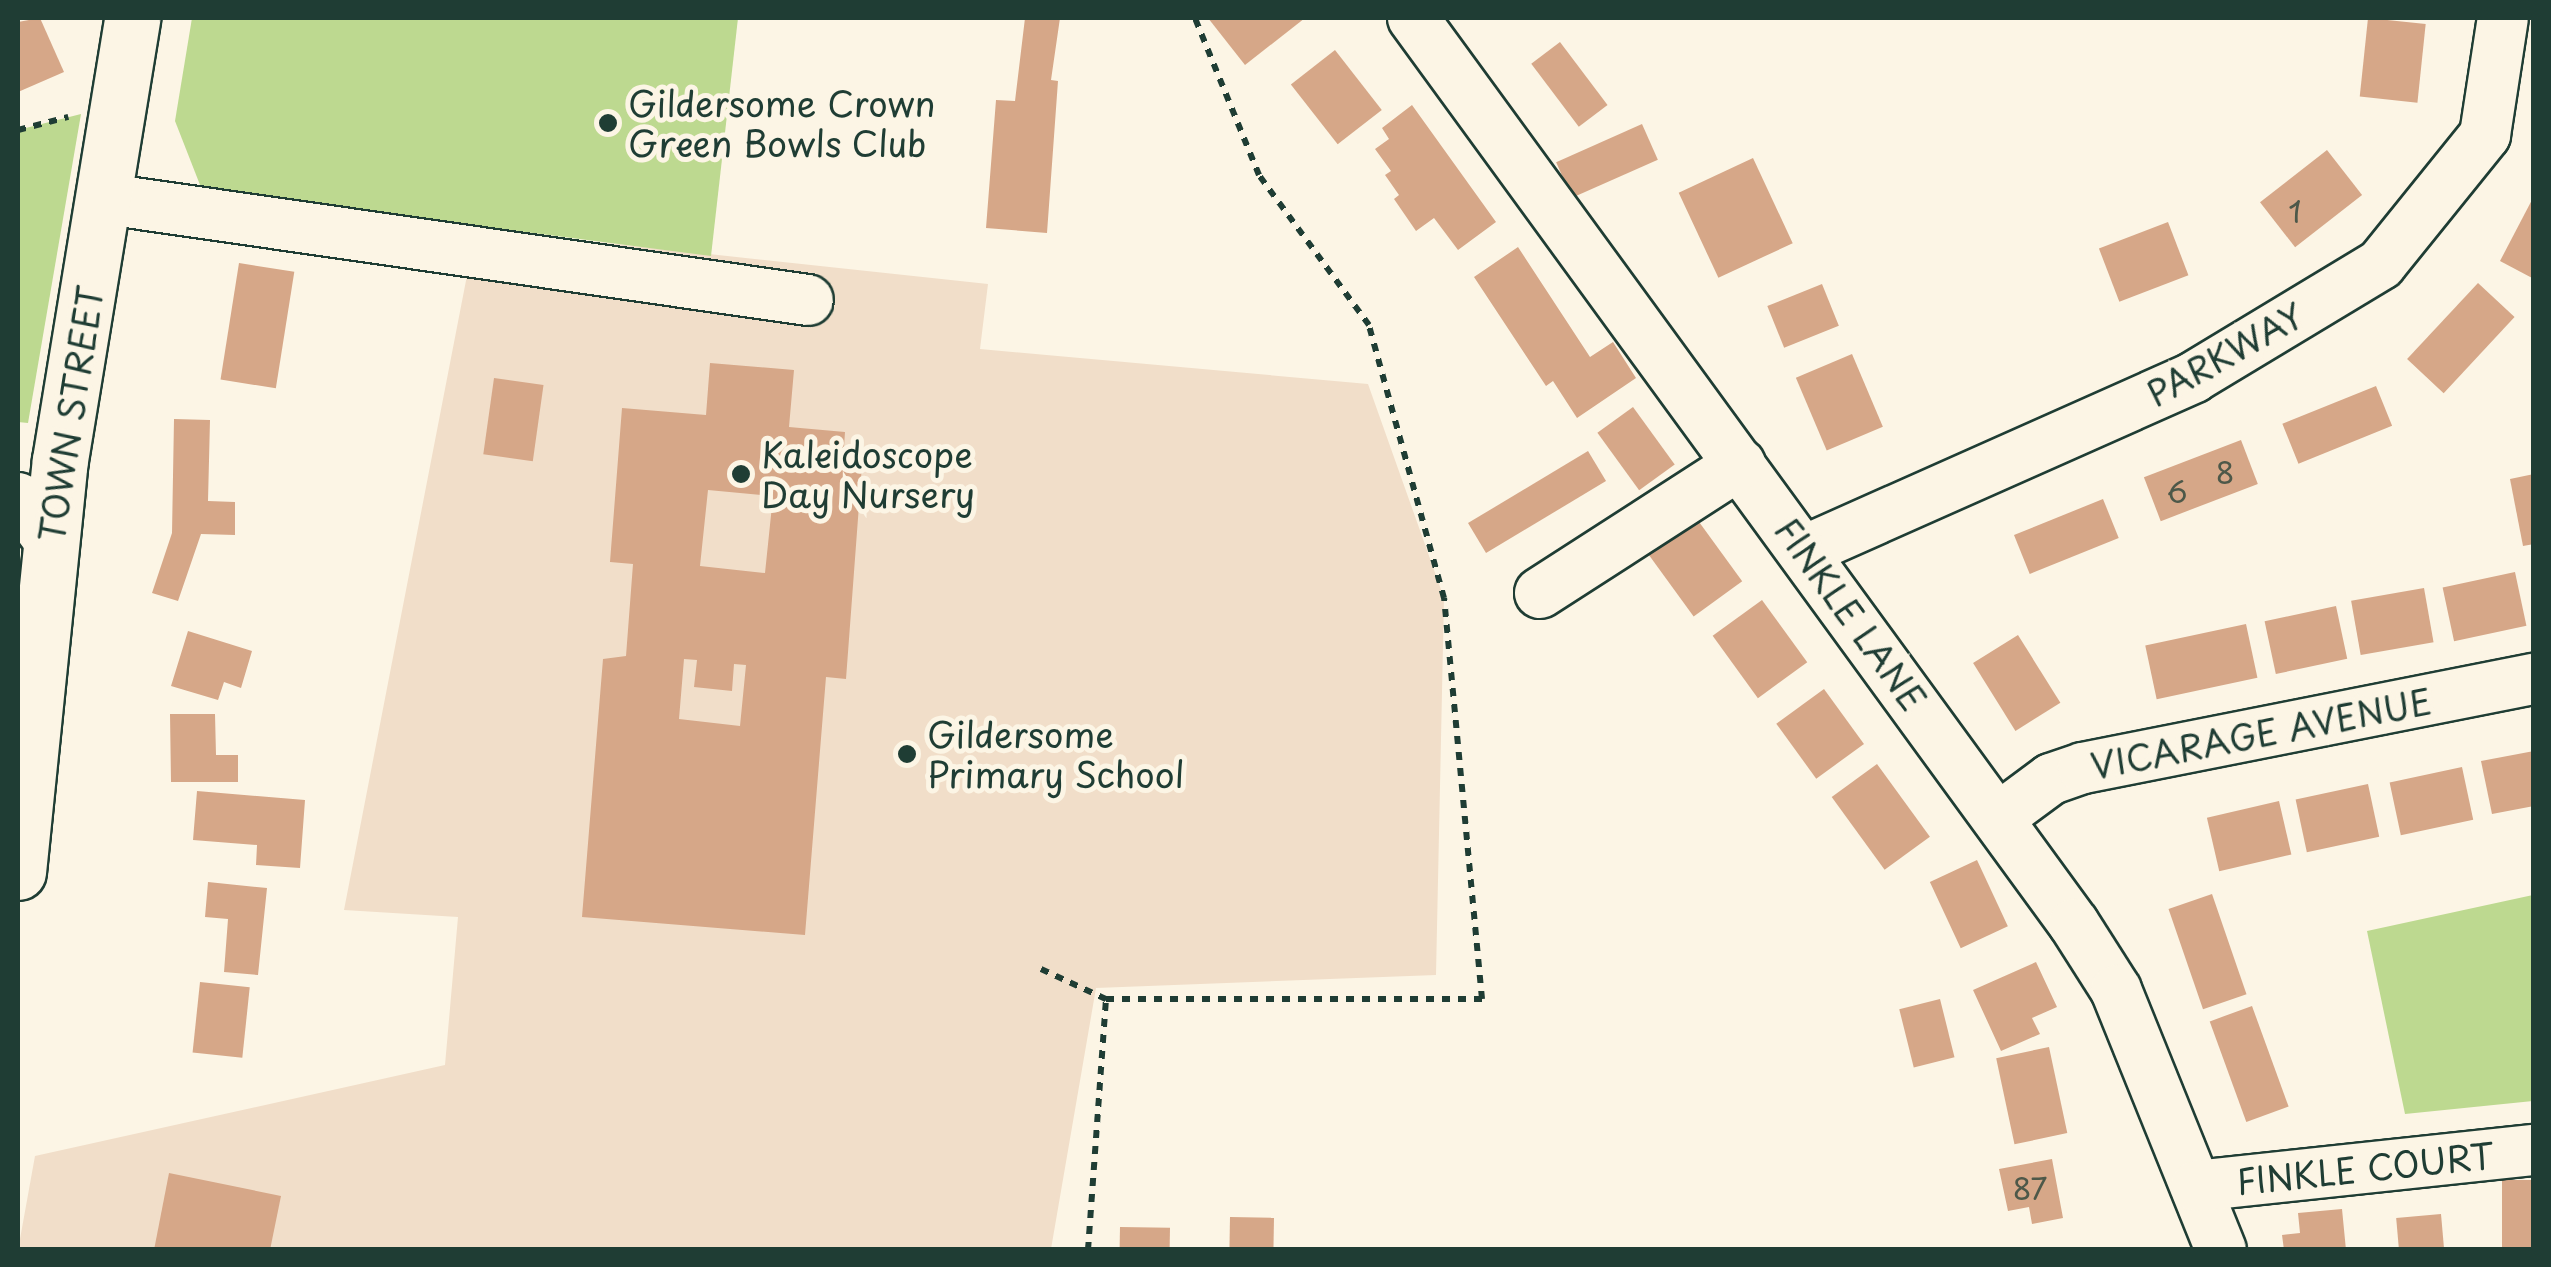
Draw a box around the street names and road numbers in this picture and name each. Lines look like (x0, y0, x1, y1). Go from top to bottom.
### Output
street label: TOWN STREET (29, 281, 111, 547)
street label: PARKWAY (2139, 294, 2311, 414)
street label: FINKLE LANE (1766, 509, 1936, 719)
street label: VICARAGE AVENUE (2086, 679, 2436, 787)
street label: FINKLE COURT (2232, 1133, 2498, 1203)

